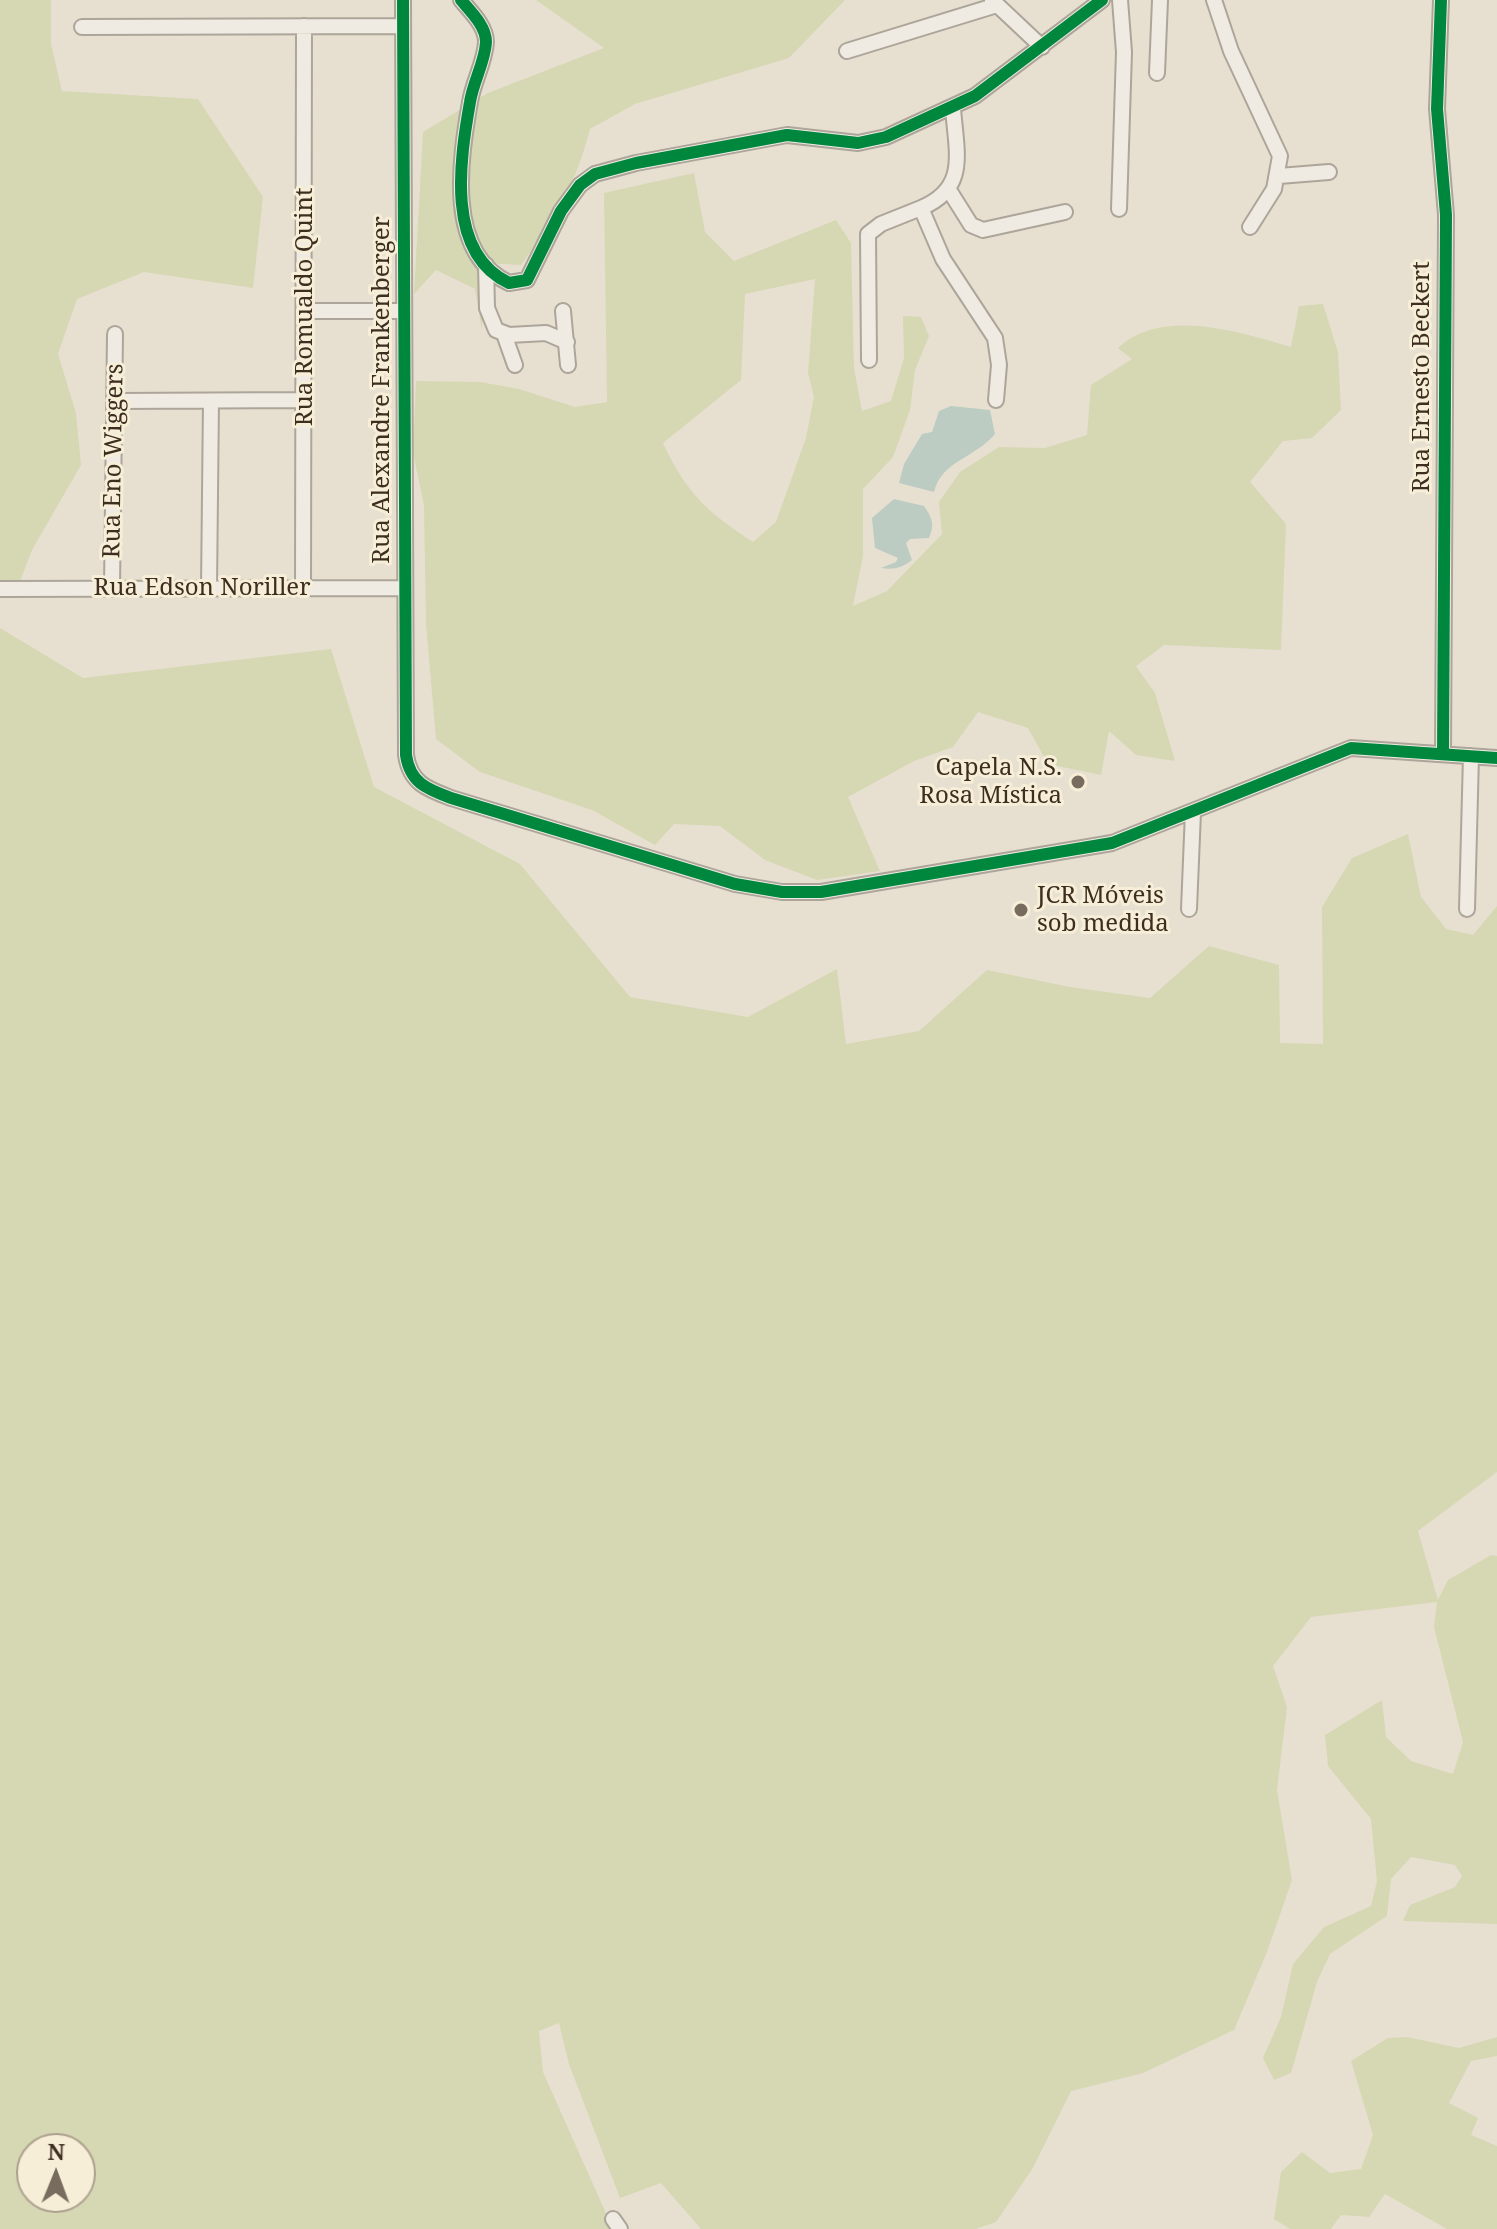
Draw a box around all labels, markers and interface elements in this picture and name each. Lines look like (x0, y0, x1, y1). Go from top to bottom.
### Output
street label: Rua Romualdo Quint (291, 188, 319, 426)
street label: Rua Alexandre Frankenberger (368, 216, 396, 564)
street label: Rua Ernesto Beckert (1408, 261, 1436, 493)
street label: Rua Eno Wiggers (98, 363, 130, 559)
street label: Rua Edson Noriller (94, 574, 310, 602)
place label: Capela N.S. Rosa Mística (919, 754, 1062, 810)
marker: Capela N.S. Rosa Mística (1069, 773, 1087, 791)
place label: JCR Móveis sob medida (1037, 882, 1169, 938)
marker: JCR Móveis sob medida (1012, 901, 1030, 919)
north arrow (16, 2133, 96, 2213)
text: N (47, 2136, 65, 2166)

